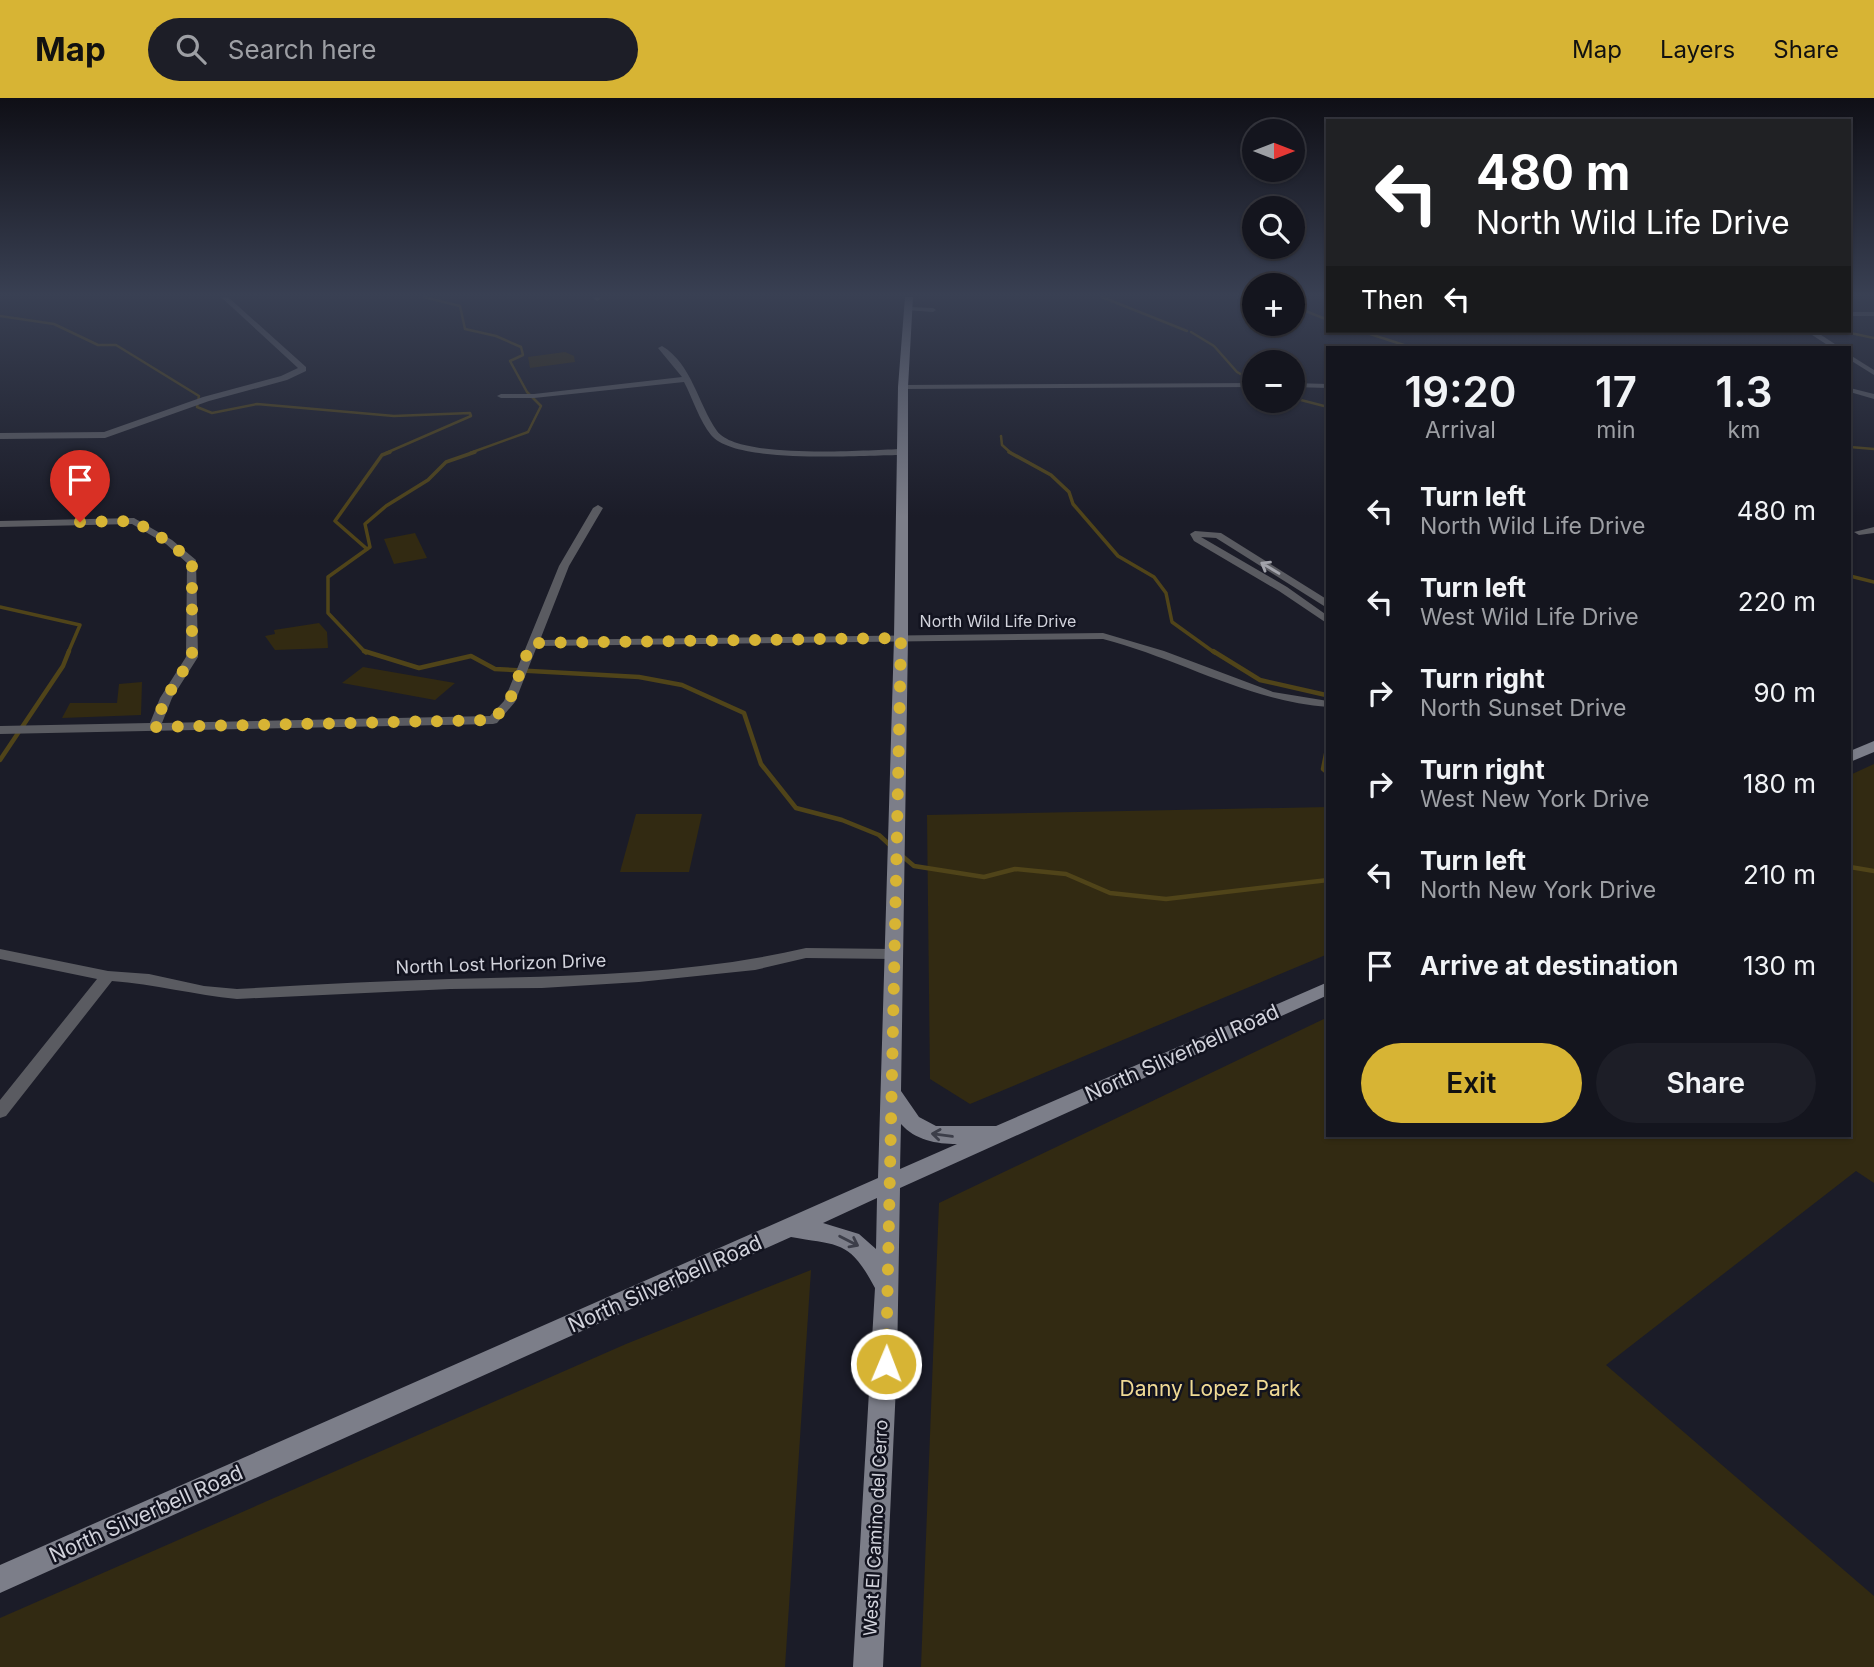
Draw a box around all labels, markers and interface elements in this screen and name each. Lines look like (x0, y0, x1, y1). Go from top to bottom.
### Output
search box (148, 18, 638, 81)
text: Map (35, 29, 106, 69)
icon: search (172, 30, 210, 68)
text: Search here (228, 34, 376, 65)
text: Map (1572, 35, 1622, 64)
text: Layers (1660, 35, 1735, 64)
text: Share (1773, 35, 1839, 64)
north arrow (1242, 119, 1306, 182)
map controls (1242, 119, 1305, 413)
text: 480 m (1476, 143, 1630, 202)
icon: left (1361, 147, 1452, 238)
button: search (1242, 196, 1305, 259)
text: North Wild Life Drive (1476, 203, 1790, 242)
button: + (1242, 273, 1305, 336)
icon: left (1438, 280, 1476, 318)
text: Then (1361, 284, 1424, 315)
button: − (1242, 350, 1305, 413)
text: 19:20 (1405, 366, 1516, 417)
text: 17 (1595, 366, 1637, 417)
text: 1.3 (1716, 366, 1772, 417)
text: Arrival (1425, 416, 1496, 444)
text: min (1596, 416, 1636, 444)
text: km (1728, 416, 1760, 444)
pin (50, 450, 110, 522)
icon: arrive (61, 461, 99, 499)
text: Turn left (1420, 481, 1526, 512)
icon: left (1361, 492, 1399, 530)
text: 480 m (1737, 495, 1816, 526)
text: North Wild Life Drive (1420, 512, 1645, 540)
one-way arrow (1261, 561, 1281, 575)
text: Turn left (1420, 572, 1526, 603)
icon: left (1361, 583, 1399, 621)
text: 220 m (1738, 586, 1816, 617)
text: West Wild Life Drive (1420, 603, 1639, 631)
street label: North Wild Life Drive (920, 611, 1076, 631)
text: Turn right (1420, 663, 1545, 694)
icon: right (1361, 674, 1399, 712)
text: 90 m (1753, 677, 1816, 708)
text: North Sunset Drive (1420, 694, 1626, 722)
text: Turn right (1420, 754, 1545, 785)
icon: right (1361, 765, 1399, 803)
text: 180 m (1743, 768, 1816, 799)
text: West New York Drive (1420, 785, 1649, 813)
text: Turn left (1420, 845, 1526, 876)
icon: left (1361, 856, 1399, 894)
text: 210 m (1743, 859, 1816, 890)
text: North New York Drive (1420, 876, 1656, 904)
icon: arrive (1361, 947, 1399, 985)
street label: North Lost Horizon Drive (395, 949, 607, 978)
text: Arrive at destination (1420, 950, 1679, 981)
text: 130 m (1743, 950, 1816, 981)
street label: North Silverbell Road (1081, 999, 1282, 1107)
button: Exit (1361, 1043, 1582, 1123)
button: Share (1596, 1043, 1816, 1123)
one-way arrow (931, 1128, 954, 1141)
street label: North Silverbell Road (564, 1230, 765, 1338)
one-way arrow (838, 1235, 859, 1248)
position arrow (849, 1327, 923, 1401)
park label: Danny Lopez Park (1120, 1376, 1301, 1401)
street label: West El Camino del Cerro (859, 1419, 892, 1637)
street label: North Silverbell Road (45, 1460, 246, 1568)

